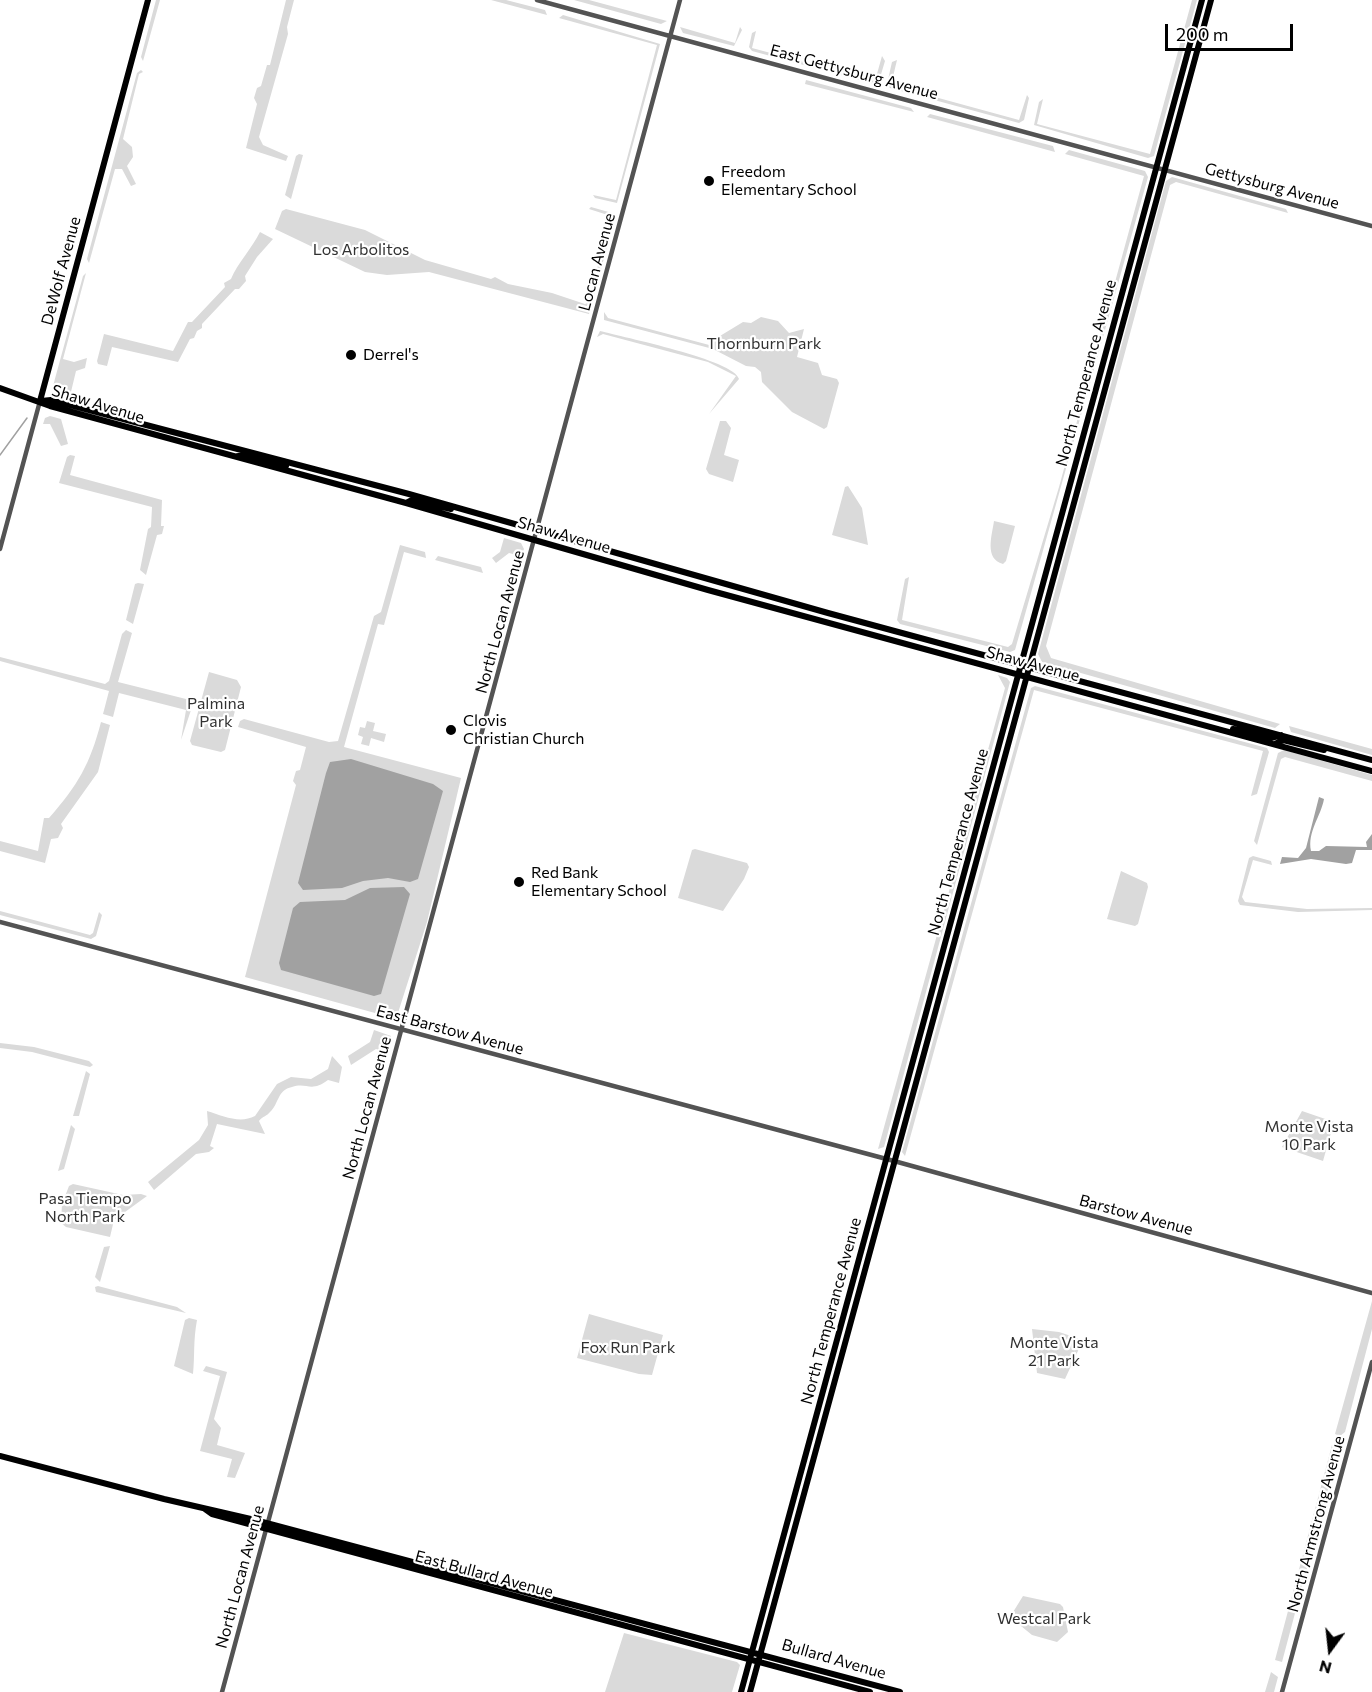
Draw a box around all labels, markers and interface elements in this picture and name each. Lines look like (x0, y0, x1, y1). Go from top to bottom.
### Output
scale bar (1168, 12, 1296, 50)
text: 200 m (1176, 23, 1229, 45)
street label: East Gettysburg Avenue (768, 40, 940, 104)
street label: Gettysburg Avenue (1203, 159, 1341, 213)
place label: Freedom Elementary School (721, 162, 857, 200)
marker: Freedom Elementary School (702, 174, 716, 188)
street label: Locan Avenue (575, 211, 619, 313)
street label: DeWolf Avenue (37, 215, 85, 327)
park label: Los Arbolitos (313, 240, 409, 260)
street label: North Temperance Avenue (1052, 277, 1120, 469)
park label: Thornburn Park (706, 334, 822, 354)
place label: Derrel's (363, 345, 419, 365)
marker: Derrel's (344, 348, 358, 362)
street label: Shaw Avenue (49, 381, 147, 427)
street label: Shaw Avenue (515, 513, 613, 557)
street label: North Locan Avenue (472, 548, 528, 696)
street label: Shaw Avenue (984, 642, 1082, 686)
park label: Palmina Park (187, 694, 245, 732)
place label: Clovis Christian Church (463, 711, 584, 749)
marker: Clovis Christian Church (444, 723, 458, 737)
street label: North Temperance Avenue (924, 746, 992, 938)
place label: Red Bank Elementary School (531, 863, 667, 901)
marker: Red Bank Elementary School (512, 875, 526, 889)
street label: East Barstow Avenue (374, 1001, 526, 1059)
street label: North Locan Avenue (339, 1034, 395, 1182)
park label: Monte Vista 10 Park (1264, 1117, 1354, 1155)
park label: Pasa Tiempo North Park (39, 1189, 131, 1227)
street label: Barstow Avenue (1077, 1191, 1195, 1239)
street label: North Temperance Avenue (797, 1215, 865, 1407)
park label: Monte Vista 21 Park (1009, 1333, 1099, 1371)
park label: Fox Run Park (581, 1338, 675, 1358)
street label: North Armstrong Avenue (1283, 1434, 1349, 1614)
street label: North Locan Avenue (212, 1503, 268, 1651)
street label: East Bullard Avenue (413, 1546, 555, 1602)
park label: Westcal Park (997, 1609, 1091, 1629)
north arrow (1300, 1620, 1360, 1680)
street label: Bullard Avenue (780, 1635, 888, 1683)
text: N (1317, 1657, 1333, 1679)

